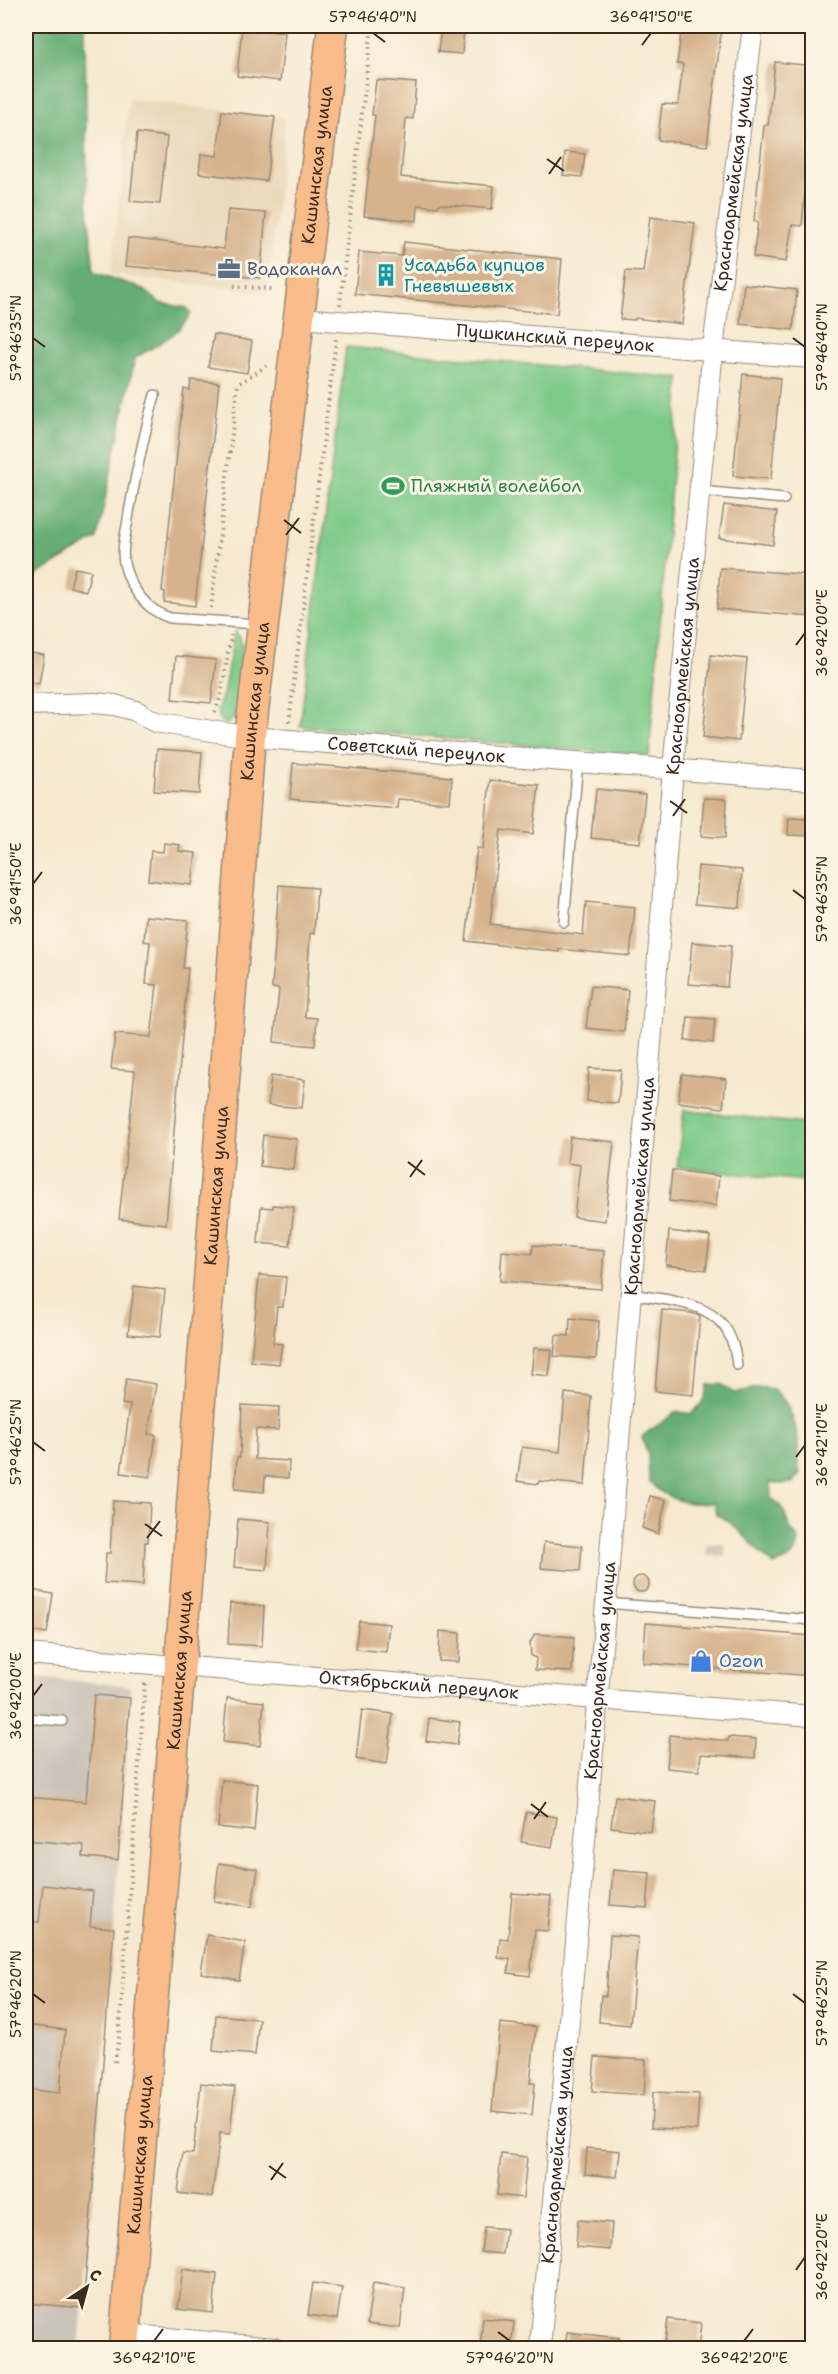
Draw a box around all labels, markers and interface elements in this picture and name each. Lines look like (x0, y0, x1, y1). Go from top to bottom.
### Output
text: 57°46'40"N (329, 7, 417, 27)
text: 36°41'50"E (609, 7, 693, 27)
street label: Красноармейская улица (708, 73, 759, 293)
street label: Кашинская улица (296, 84, 338, 246)
place label: Усадьба купцов Гневышевых (404, 253, 545, 298)
office icon: Водоканал (216, 256, 242, 282)
place label: Водоканал (247, 257, 342, 281)
building icon: Усадьба купцов Гневышевых (373, 262, 399, 288)
text: 57°46'35"N (6, 295, 26, 381)
text: 57°46'40"N (812, 303, 832, 391)
street label: Пушкинский переулок (455, 318, 656, 358)
sports icon: Пляжный волейбол (380, 473, 406, 499)
place label: Пляжный волейбол (411, 474, 581, 498)
street label: Красноармейская улица (661, 556, 705, 776)
text: 36°42'00"E (812, 589, 832, 677)
street label: Кашинская улица (235, 620, 275, 782)
street label: Советский переулок (327, 731, 507, 769)
text: 36°41'50"E (6, 842, 26, 926)
text: 57°46'35"N (812, 856, 832, 942)
street label: Красноармейская улица (619, 1076, 660, 1296)
street label: Кашинская улица (198, 1105, 234, 1266)
text: 57°46'25"N (6, 1399, 26, 1485)
text: 36°42'10"E (812, 1403, 832, 1487)
street label: Красноармейская улица (578, 1561, 621, 1781)
street label: Кашинская улица (161, 1590, 198, 1751)
shop icon: Ozon (688, 1648, 714, 1674)
place label: Ozon (719, 1649, 764, 1673)
text: 36°42'00"E (6, 1652, 26, 1740)
street label: Октябрьский переулок (318, 1665, 520, 1705)
text: 57°46'20"N (6, 1950, 26, 2038)
text: 57°46'25"N (812, 1960, 832, 2046)
street label: Красноармейская улица (536, 2045, 579, 2265)
street label: Кашинская улица (121, 2074, 158, 2235)
text: 36°42'20"E (812, 2213, 832, 2301)
north arrow (57, 2257, 117, 2317)
text: С (85, 2264, 106, 2287)
text: 36°42'10"E (112, 2348, 196, 2368)
text: 57°46'20"N (466, 2348, 554, 2368)
text: 36°42'20"E (700, 2348, 788, 2368)

